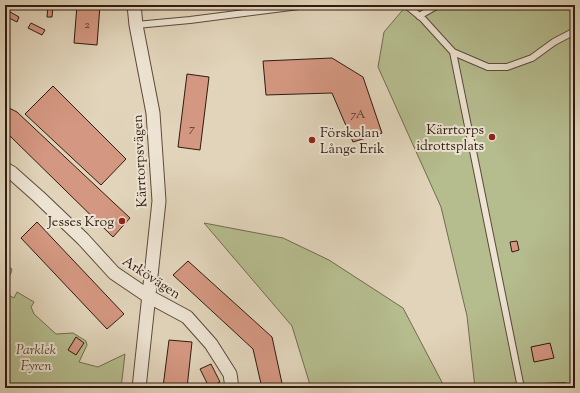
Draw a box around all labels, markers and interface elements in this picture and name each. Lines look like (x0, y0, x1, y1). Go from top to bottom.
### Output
house number: 2 (84, 16, 90, 34)
house number: 7A (351, 106, 366, 124)
street label: Kärrtorpsvägen (129, 114, 153, 208)
house number: 7 (189, 120, 195, 138)
place label: Kärrtorps idrottsplats (416, 121, 484, 157)
place label: Förskolan Långe Erik (320, 124, 385, 160)
marker: Kärrtorps idrottsplats (487, 132, 497, 142)
marker: Förskolan Långe Erik (307, 135, 317, 145)
place label: Jesses Krog (47, 213, 114, 233)
marker: Jesses Krog (117, 216, 127, 226)
street label: Arkövägen (118, 252, 184, 305)
park label: Parklek Fyren (16, 341, 57, 377)

